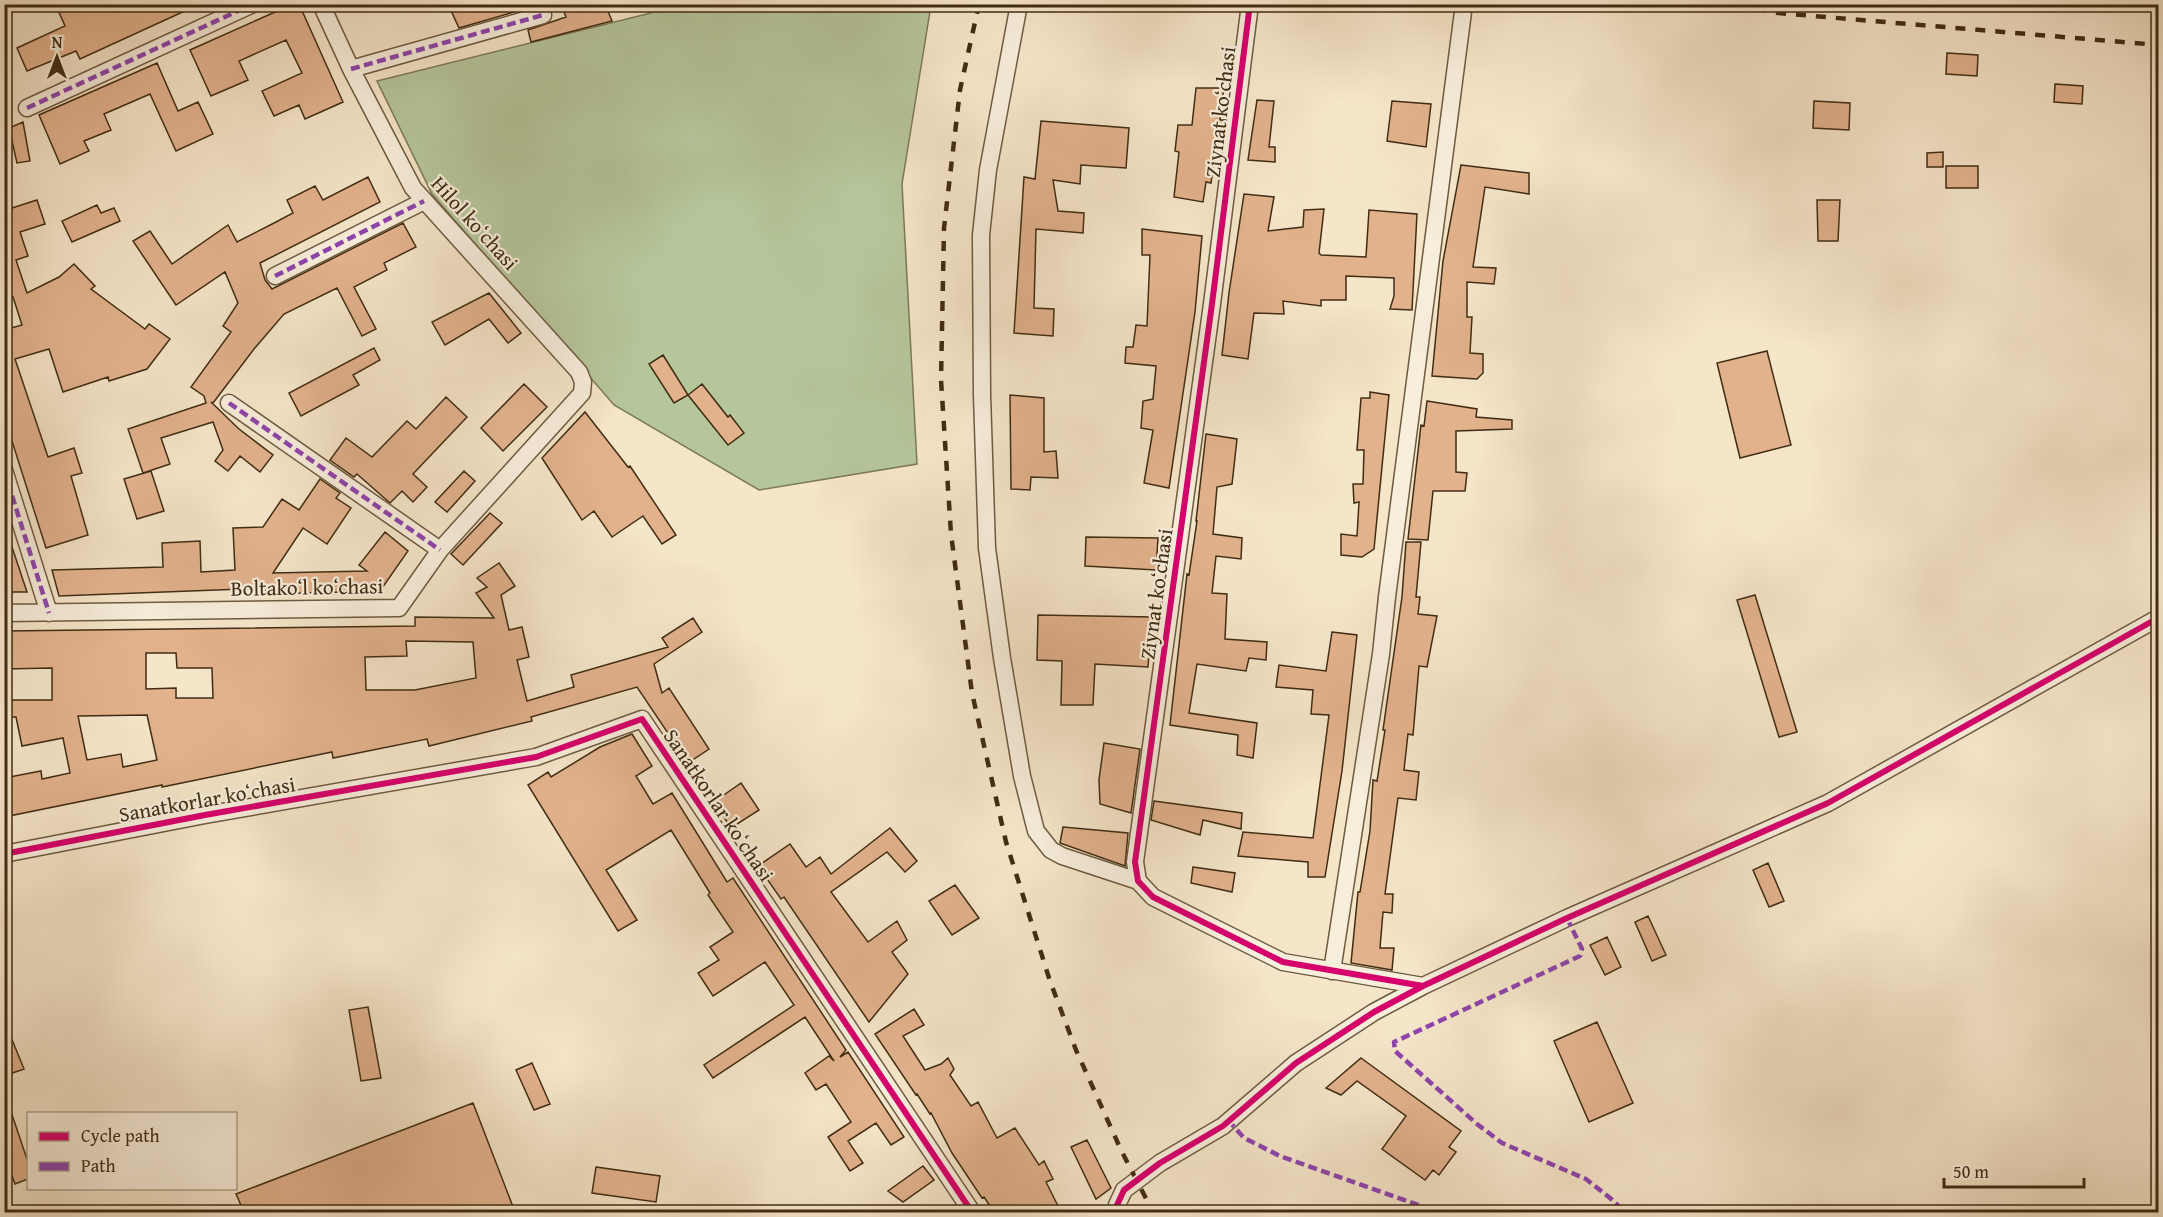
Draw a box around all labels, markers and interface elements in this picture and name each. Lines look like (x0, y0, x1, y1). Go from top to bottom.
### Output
north arrow (27, 27, 87, 87)
text: N (52, 30, 63, 54)
street label: Ziynat koʻchasi (1197, 45, 1243, 179)
street label: Hilol koʻchasi (424, 169, 526, 277)
street label: Ziynat koʻchasi (1131, 526, 1181, 661)
street label: Boltakoʻl koʻchasi (230, 570, 384, 604)
street label: Sanatkorlar koʻchasi (656, 722, 782, 888)
street label: Sanatkorlar koʻchasi (116, 768, 298, 830)
legend (27, 1112, 237, 1190)
text: Cycle path (81, 1122, 160, 1149)
scale bar (1944, 1151, 2084, 1189)
text: Path (81, 1152, 116, 1179)
text: 50 m (1953, 1158, 1989, 1185)

